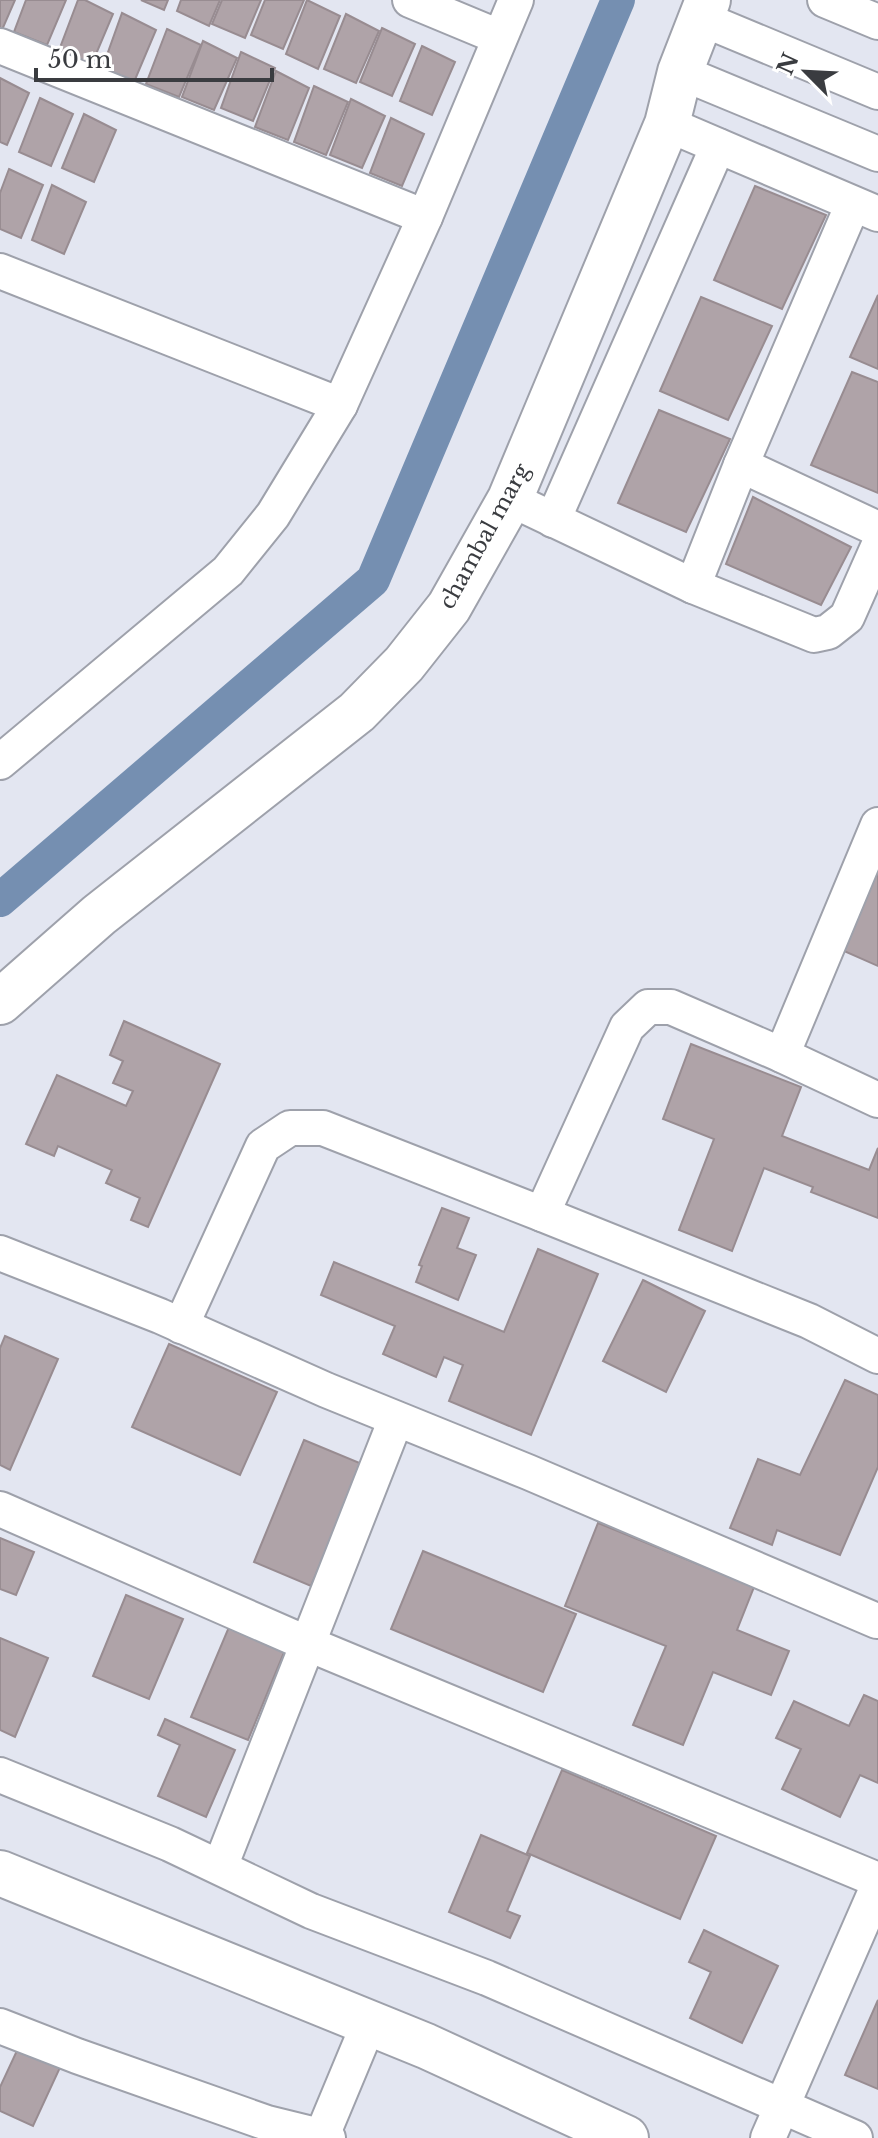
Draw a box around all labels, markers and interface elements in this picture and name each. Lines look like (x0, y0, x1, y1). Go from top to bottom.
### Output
scale bar (36, 32, 272, 82)
north arrow (766, 32, 846, 112)
text: 50 m (48, 45, 112, 74)
text: N (772, 49, 805, 79)
street label: chambal marg (433, 458, 536, 614)

